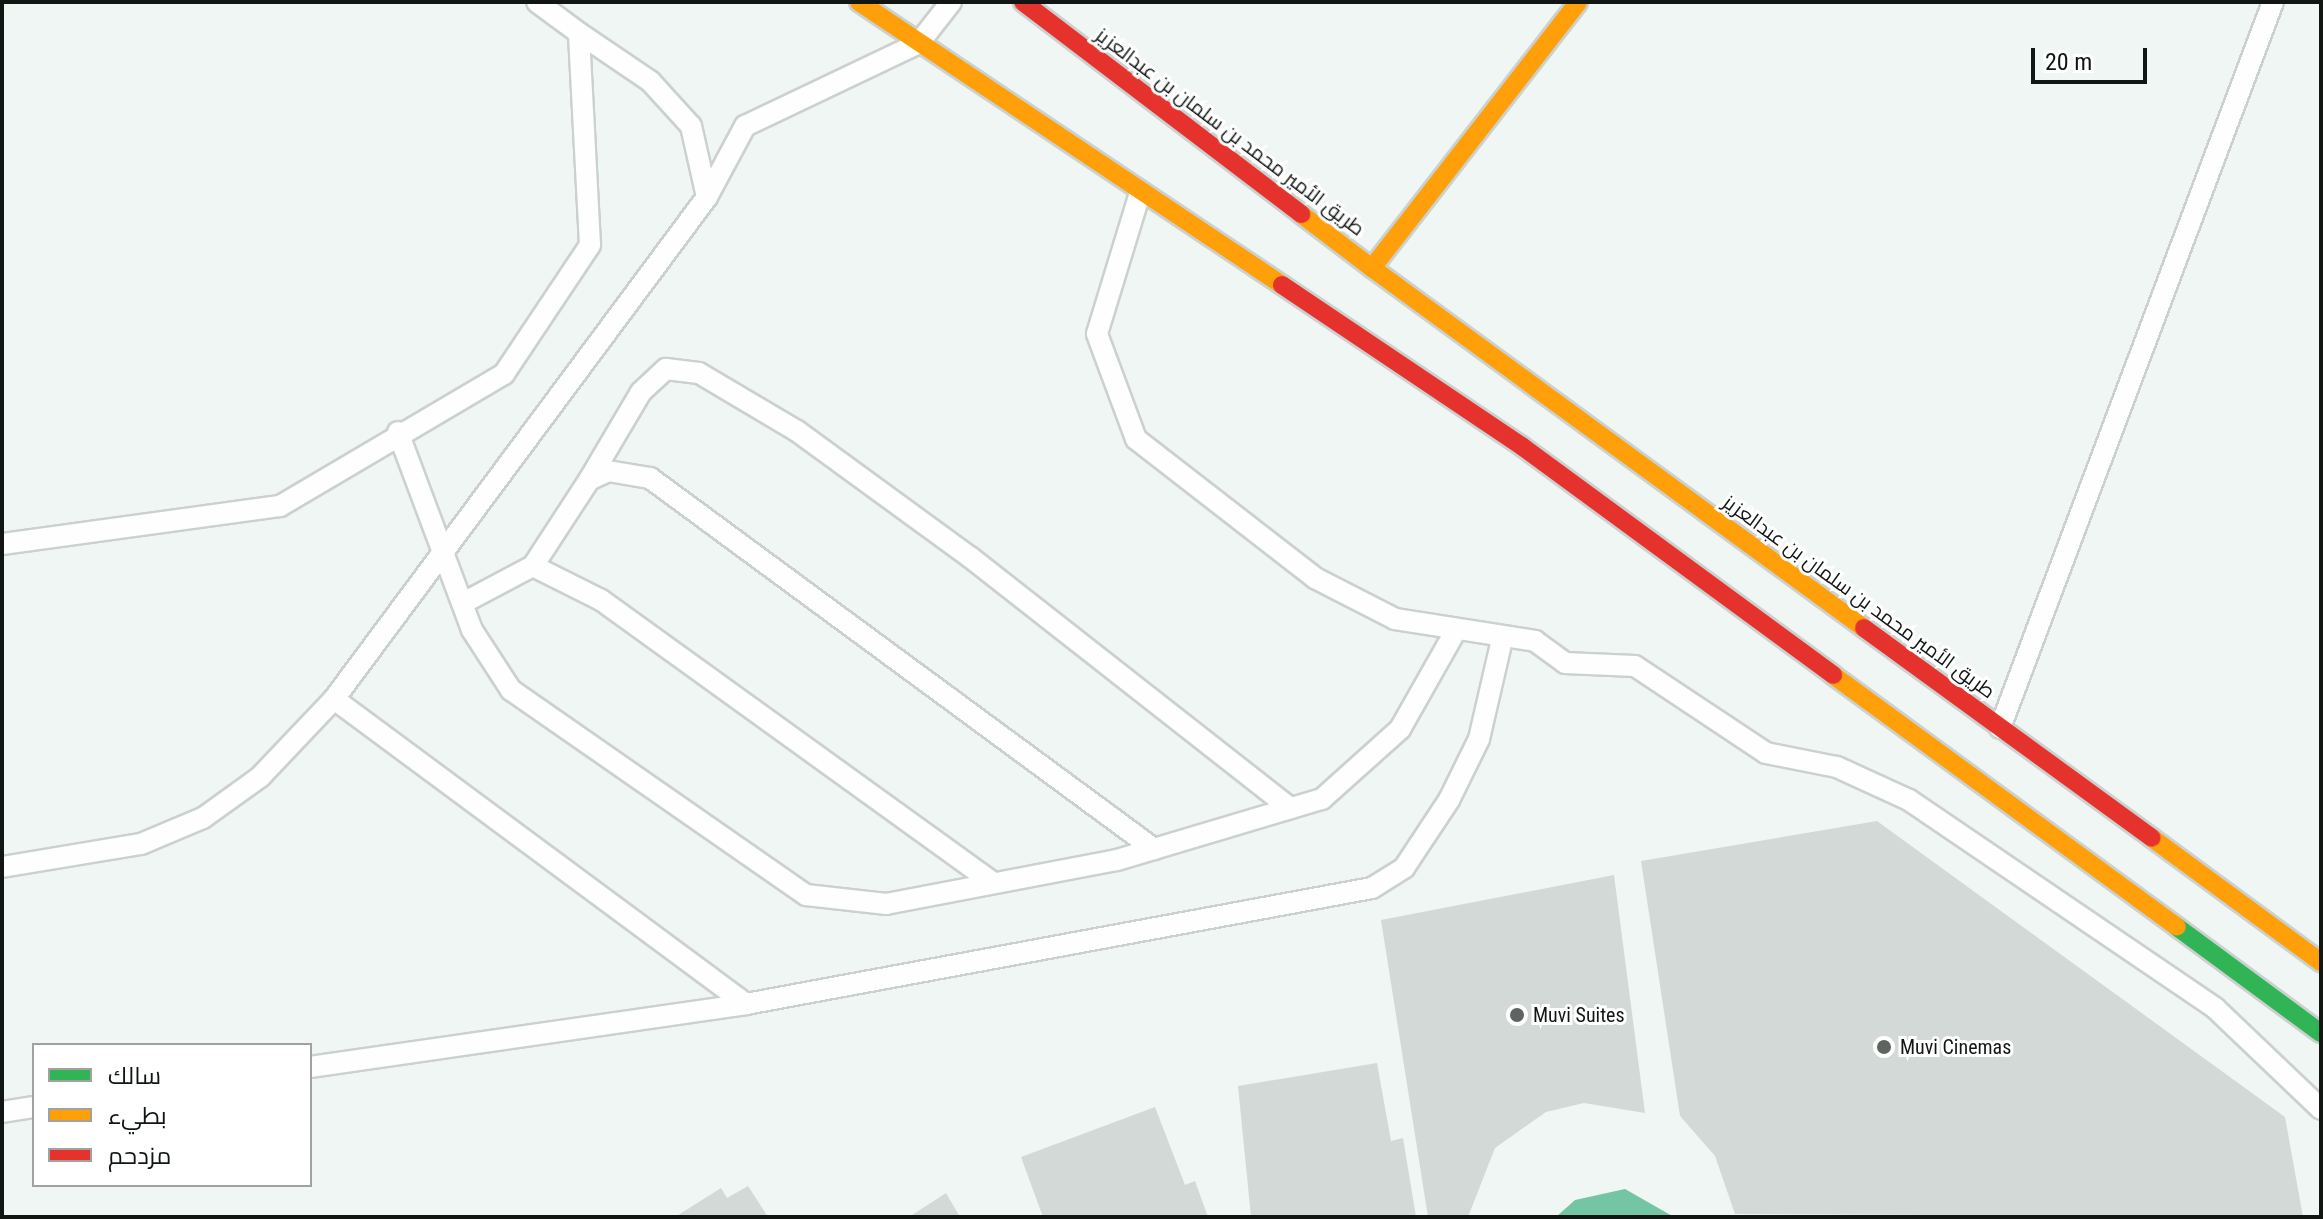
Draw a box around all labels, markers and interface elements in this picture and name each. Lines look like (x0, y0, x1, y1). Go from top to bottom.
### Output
street label: طريق الأمير محمد بن سلمان بن عبدالعزيز (1091, 23, 1369, 241)
scale bar (2035, 32, 2151, 82)
text: 20 m (2045, 48, 2092, 76)
street label: طريق الأمير محمد بن سلمان بن عبدالعزيز (1718, 490, 2000, 704)
place label: Muvi Suites (1533, 1003, 1625, 1027)
marker: Muvi Suites (1508, 1006, 1526, 1024)
place label: Muvi Cinemas (1900, 1035, 2011, 1059)
marker: Muvi Cinemas (1875, 1038, 1893, 1056)
legend (32, 1043, 312, 1187)
text: سالك (108, 1062, 161, 1090)
text: بطيء (108, 1102, 167, 1130)
text: مزدحم (108, 1142, 171, 1170)

